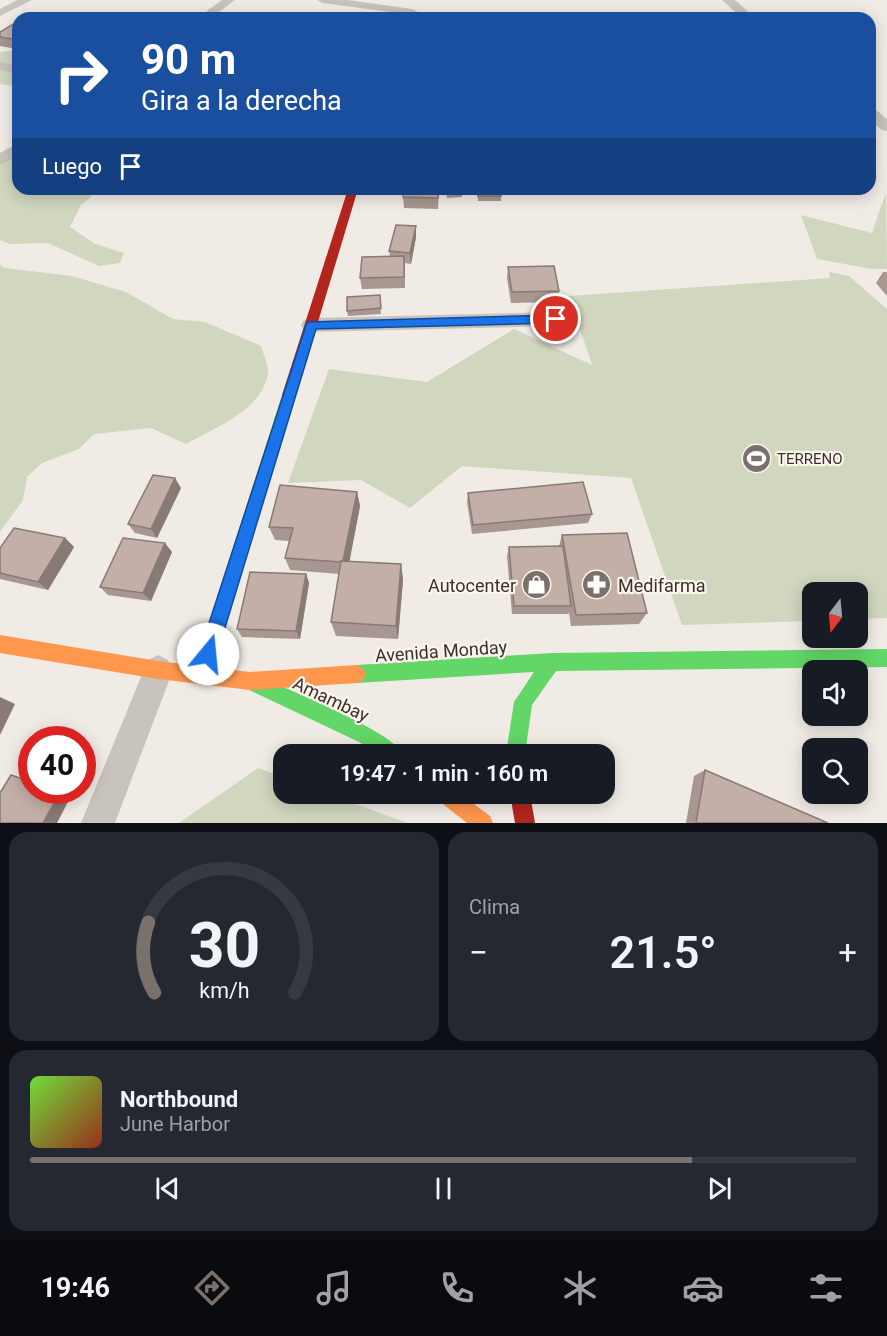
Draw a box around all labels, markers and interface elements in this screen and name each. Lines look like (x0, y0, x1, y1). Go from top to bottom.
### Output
text: 90 m (141, 35, 236, 84)
icon: right (42, 36, 120, 114)
text: Gira a la derecha (141, 85, 342, 117)
icon: arrive (114, 150, 147, 183)
text: Luego (42, 154, 102, 179)
pin (530, 293, 581, 344)
icon: arrive (539, 302, 572, 335)
sports icon: TERRENO (740, 443, 772, 475)
place label: TERRENO (777, 450, 843, 468)
shop icon: Autocenter (521, 569, 553, 601)
pharmacy icon: Medifarma (581, 569, 613, 601)
place label: Autocenter (428, 575, 516, 596)
place label: Medifarma (618, 575, 706, 596)
north arrow (802, 582, 868, 648)
map controls (802, 582, 868, 804)
position arrow (176, 622, 240, 686)
street label: Avenida Monday (374, 636, 508, 666)
button: sound (802, 660, 868, 726)
street label: Amambay (290, 672, 373, 726)
speed limit sign: 40 (18, 726, 96, 804)
button: search (802, 738, 868, 804)
text: 19:47 · 1 min · 160 m (340, 761, 548, 786)
text: Clima (469, 895, 520, 919)
text: 30 (188, 909, 260, 982)
text: 21.5° (609, 926, 717, 979)
text: − (469, 933, 488, 972)
text: + (838, 933, 857, 972)
text: km/h (199, 979, 249, 1004)
text: Northbound (120, 1087, 238, 1112)
text: June Harbor (120, 1112, 230, 1136)
icon: previous (151, 1172, 184, 1205)
icon: pause (427, 1172, 460, 1205)
icon: next (703, 1172, 736, 1205)
icon: directions (191, 1267, 233, 1309)
icon: music (313, 1267, 355, 1309)
icon: phone (436, 1267, 478, 1309)
icon: climate (559, 1267, 601, 1309)
icon: car (682, 1267, 724, 1309)
icon: filters (805, 1267, 847, 1309)
text: 19:46 (40, 1272, 110, 1304)

